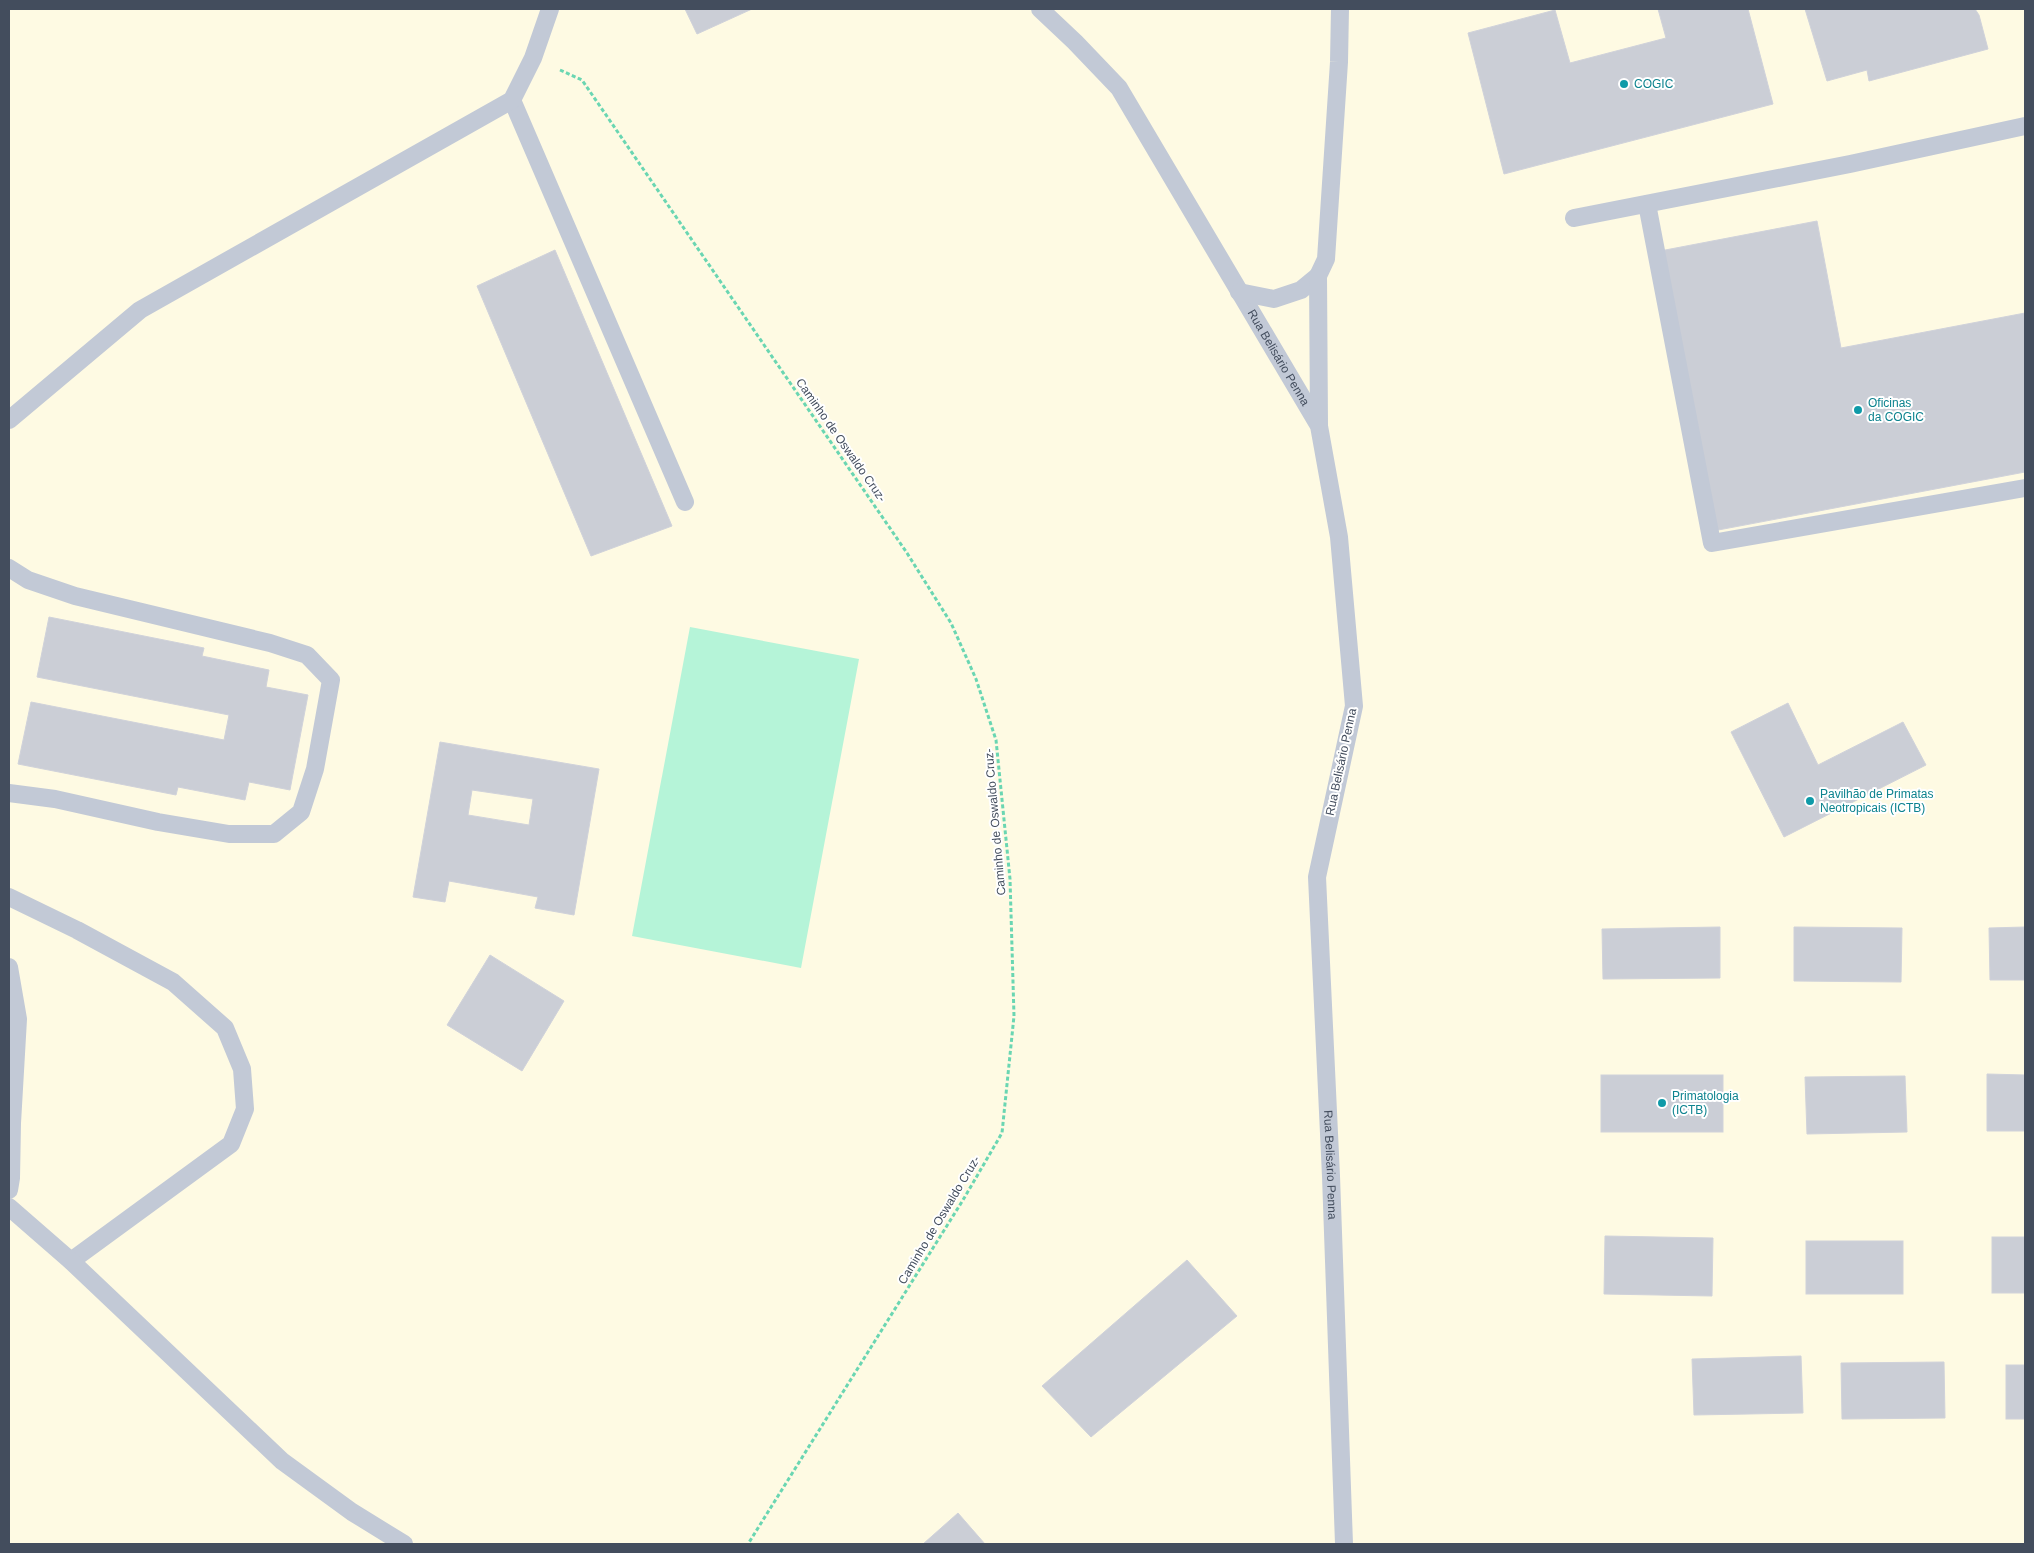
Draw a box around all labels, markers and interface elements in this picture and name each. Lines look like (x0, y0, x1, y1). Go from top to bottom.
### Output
place label: COGIC (1634, 77, 1674, 91)
marker: COGIC (1618, 78, 1630, 90)
street label: Rua Belisário Penna (1245, 307, 1313, 409)
street label: Caminho de Oswaldo Cruz- (793, 376, 889, 504)
place label: Oficinas da COGIC (1868, 396, 1924, 424)
marker: Oficinas da COGIC (1852, 404, 1864, 416)
street label: Rua Belisário Penna (1323, 707, 1359, 817)
street label: Caminho de Oswaldo Cruz- (982, 748, 1008, 896)
place label: Pavilhão de Primatas Neotropicais (ICTB) (1820, 787, 1933, 815)
marker: Pavilhão de Primatas Neotropicais (ICTB) (1804, 795, 1816, 807)
place label: Primatologia (ICTB) (1672, 1089, 1739, 1117)
marker: Primatologia (ICTB) (1656, 1097, 1668, 1109)
street label: Rua Belisário Penna (1321, 1110, 1340, 1220)
street label: Caminho de Oswaldo Cruz- (895, 1153, 983, 1287)

